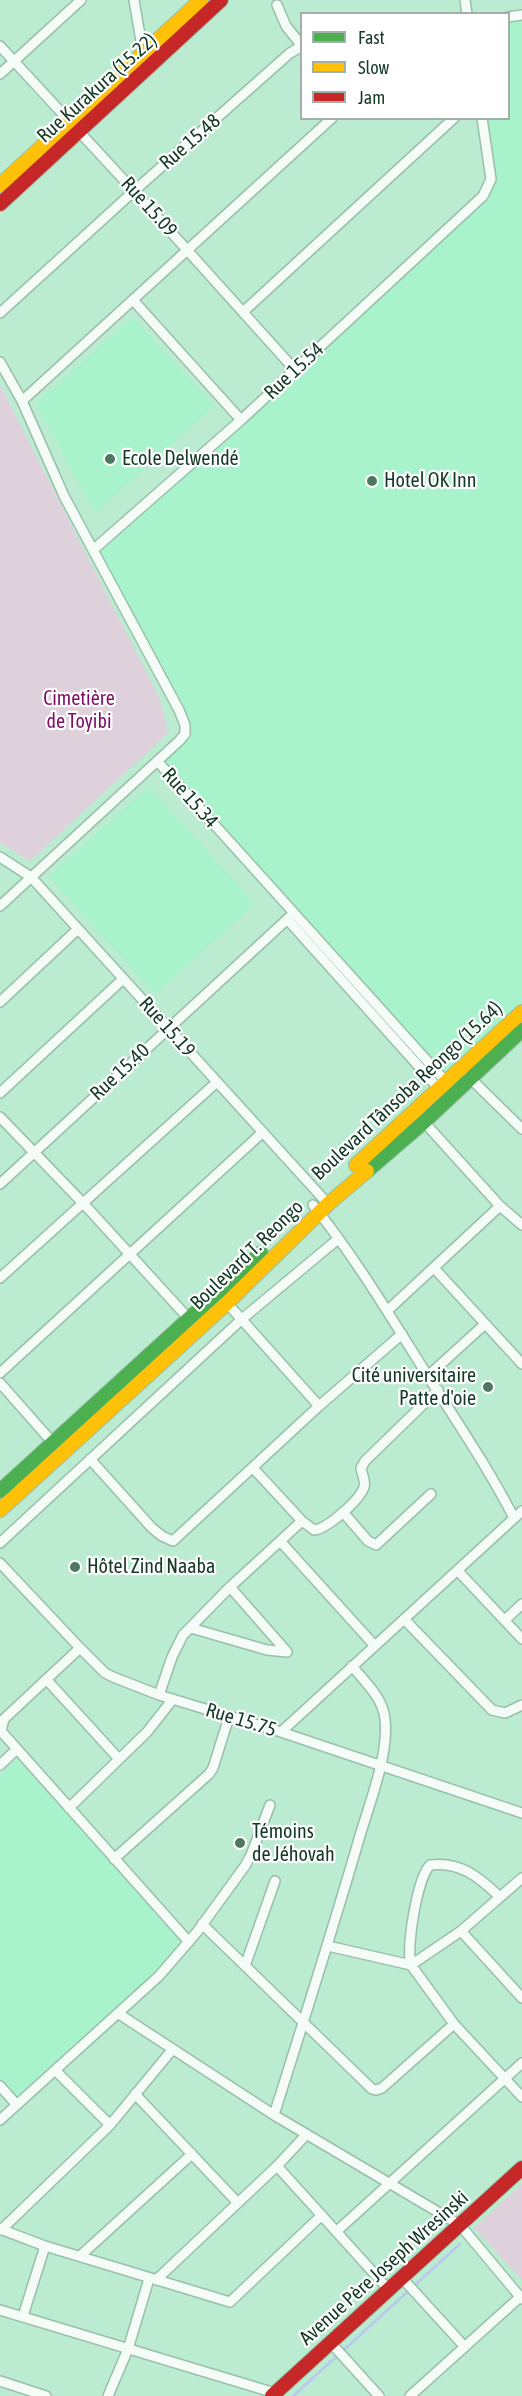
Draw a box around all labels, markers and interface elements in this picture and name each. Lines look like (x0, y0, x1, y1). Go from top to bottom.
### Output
legend (300, 12, 510, 120)
text: Fast (358, 27, 385, 48)
street label: Rue Kurakura (15.22) (32, 28, 162, 148)
text: Slow (358, 57, 389, 78)
text: Jam (358, 87, 385, 108)
street label: Rue 15.48 (155, 109, 225, 175)
street label: Rue 15.09 (116, 172, 182, 242)
street label: Rue 15.54 (259, 337, 329, 405)
place label: Ecole Delwendé (122, 447, 239, 471)
marker: Ecole Delwendé (103, 452, 117, 466)
place label: Hotel OK Inn (384, 469, 476, 493)
marker: Hotel OK Inn (365, 474, 379, 488)
park label: Cimetière de Toyibi (43, 687, 115, 734)
street label: Rue 15.34 (157, 763, 223, 833)
street label: Rue 15.19 (134, 992, 200, 1062)
street label: Boulevard Tânsoba Reongo (15.64) (307, 996, 507, 1186)
street label: Rue 15.40 (85, 1038, 155, 1106)
street label: Boulevard T. Reongo (186, 1195, 308, 1315)
place label: Cité universitaire Patte d'oie (352, 1364, 476, 1411)
marker: Cité universitaire Patte d'oie (481, 1380, 495, 1394)
place label: Hôtel Zind Naaba (87, 1555, 215, 1579)
marker: Hôtel Zind Naaba (68, 1560, 82, 1574)
street label: Rue 15.75 (203, 1698, 279, 1742)
place label: Témoins de Jéhovah (252, 1820, 335, 1867)
marker: Témoins de Jéhovah (233, 1836, 247, 1850)
street label: Avenue Père Joseph Wresinski (295, 2186, 473, 2350)

